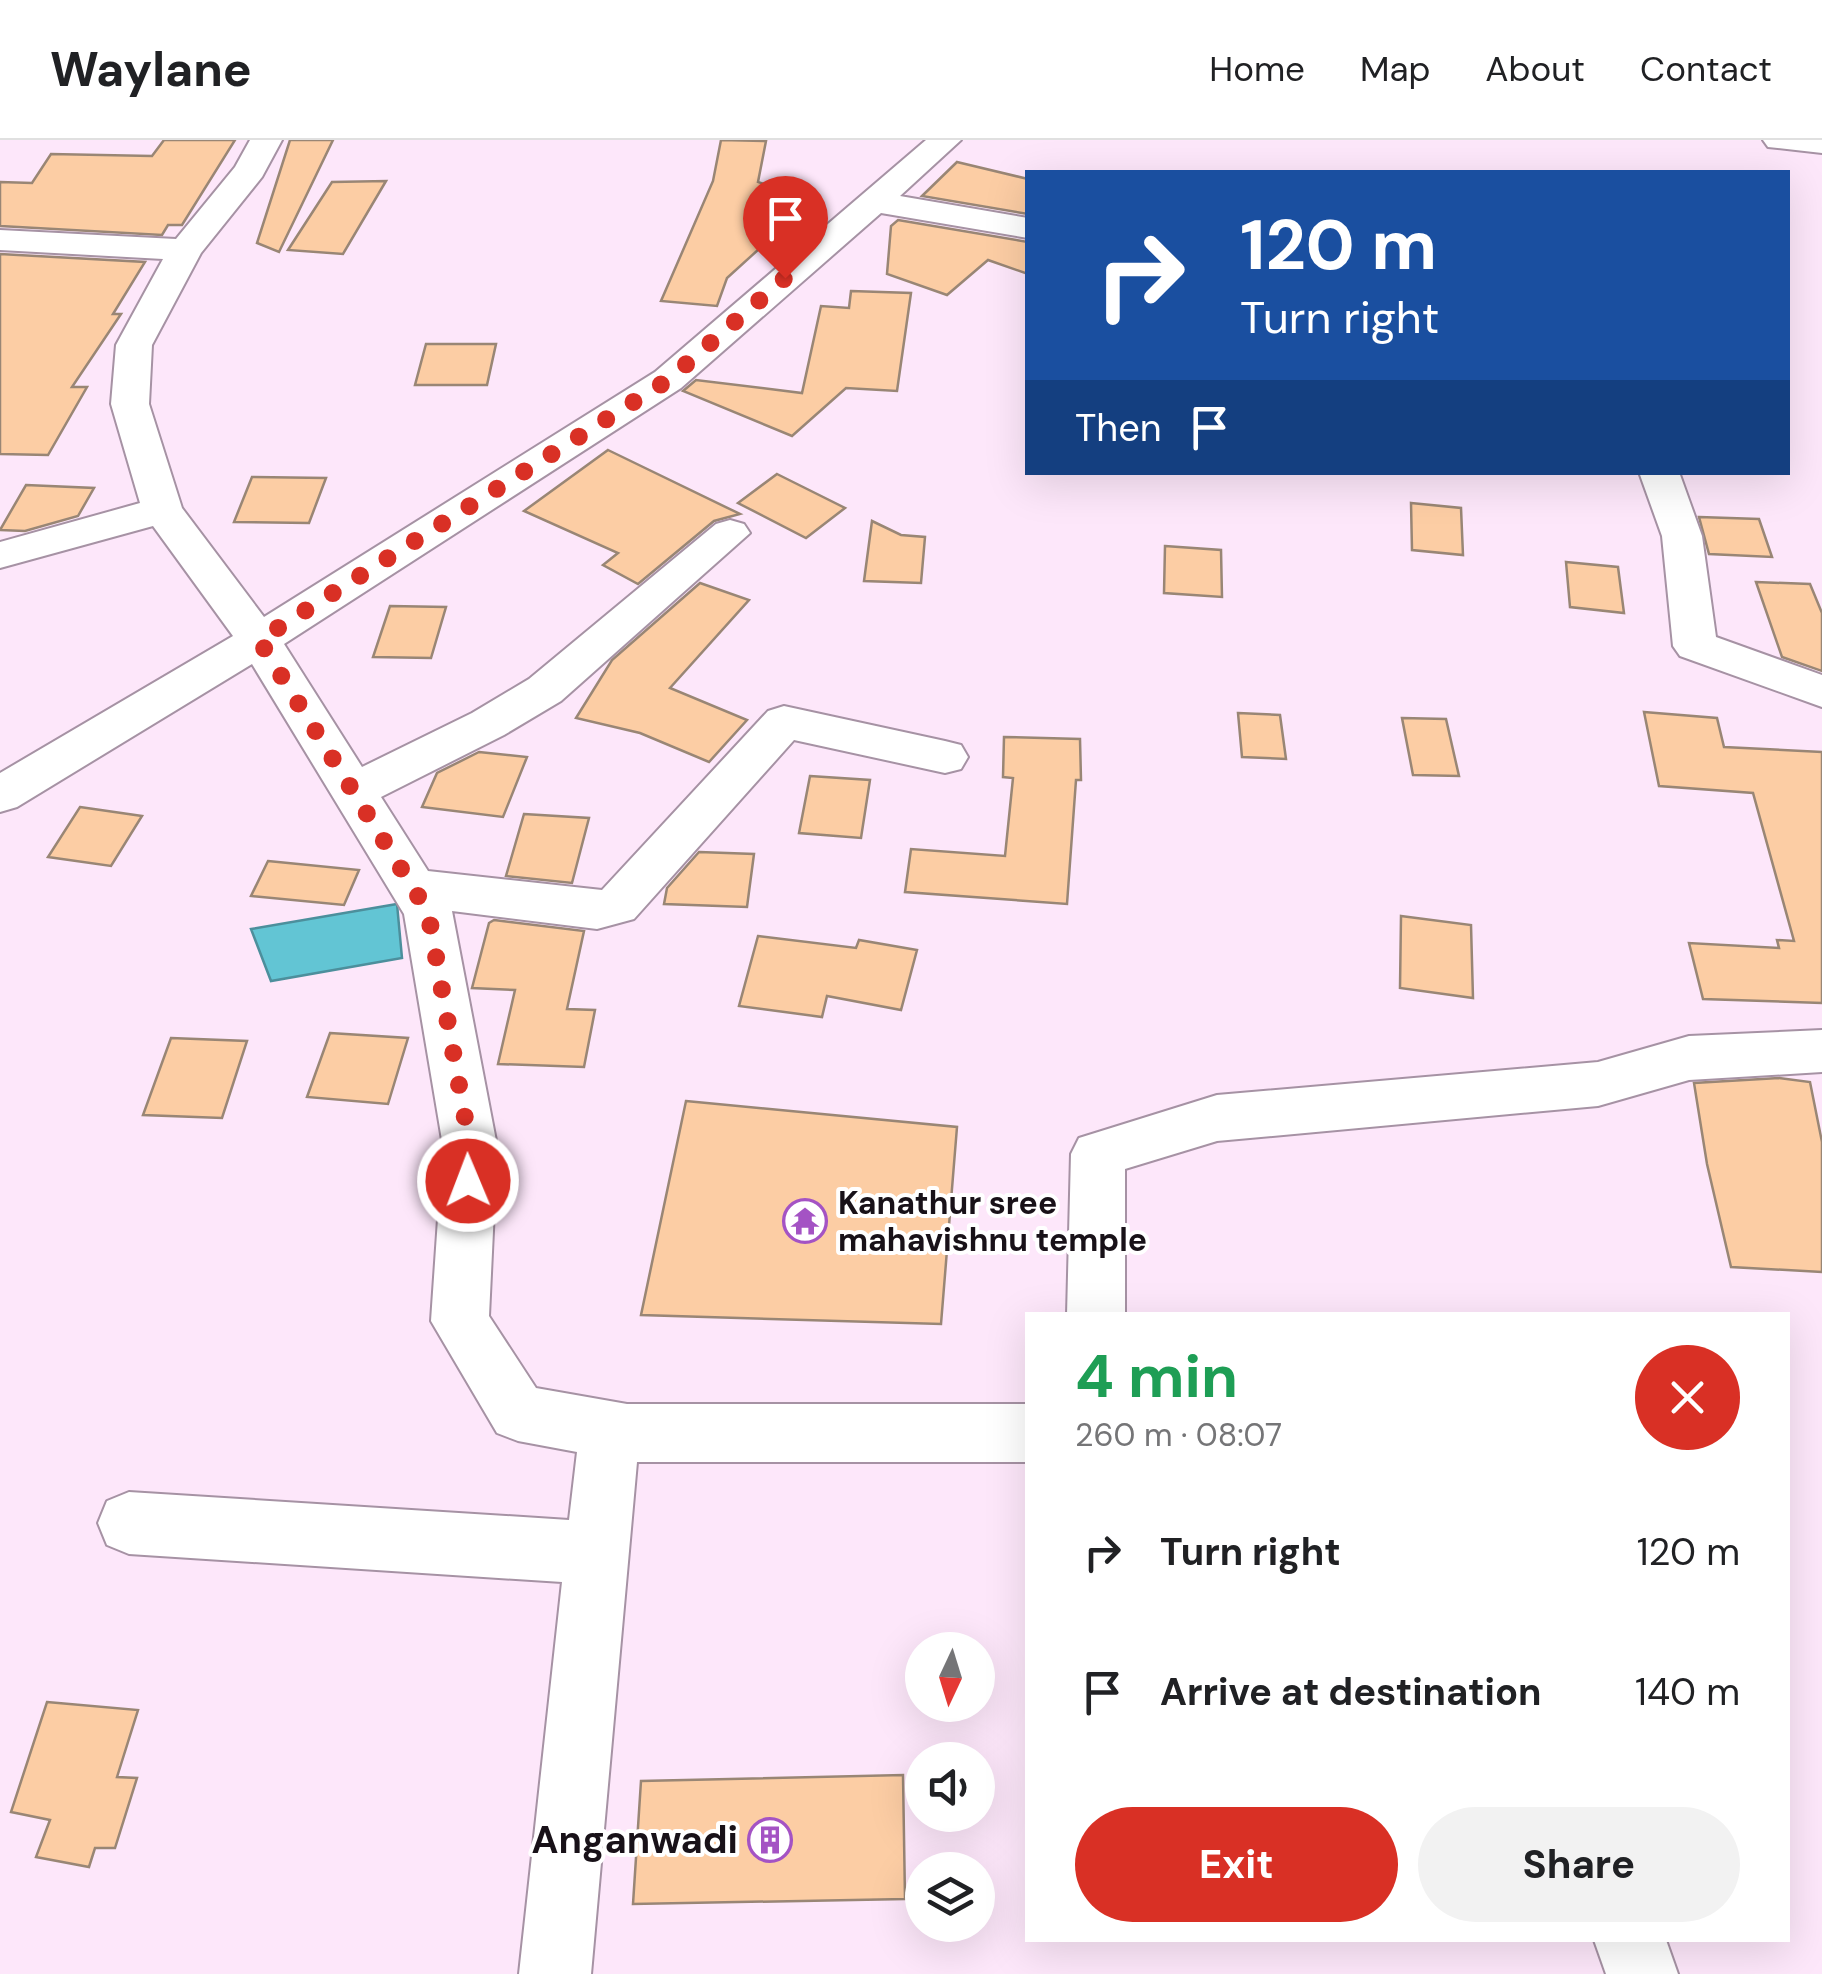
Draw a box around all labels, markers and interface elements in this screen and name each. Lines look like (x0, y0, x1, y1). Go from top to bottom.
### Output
text: Waylane (50, 38, 252, 101)
text: Home (1209, 46, 1305, 92)
text: Map (1360, 46, 1430, 92)
text: About (1485, 46, 1585, 92)
text: Contact (1640, 46, 1772, 92)
pin (743, 176, 828, 279)
icon: arrive (758, 191, 813, 246)
text: 120 m (1240, 200, 1437, 291)
icon: right (1075, 210, 1205, 340)
text: Turn right (1240, 288, 1439, 347)
icon: arrive (1182, 400, 1237, 455)
text: Then (1075, 403, 1162, 453)
position arrow (416, 1129, 520, 1233)
place label: Kanathur sree mahavishnu temple (838, 1182, 1147, 1261)
temple icon: Kanathur sree mahavishnu temple (782, 1198, 828, 1244)
text: 4 min (1075, 1337, 1238, 1416)
button: close (1635, 1345, 1740, 1450)
text: 260 m · 08:07 (1075, 1414, 1282, 1456)
icon: right (1075, 1525, 1130, 1580)
text: Turn right (1160, 1527, 1341, 1577)
text: 120 m (1637, 1527, 1740, 1577)
north arrow (905, 1632, 995, 1722)
map controls (905, 1632, 995, 1942)
icon: arrive (1075, 1665, 1130, 1720)
text: Arrive at destination (1160, 1667, 1542, 1717)
text: 140 m (1635, 1667, 1740, 1717)
button: sound (905, 1742, 995, 1832)
button: Exit (1075, 1807, 1398, 1922)
button: Share (1418, 1807, 1740, 1922)
place label: Anganwadi (532, 1815, 738, 1865)
building icon: Anganwadi (747, 1817, 793, 1863)
button: layers (905, 1852, 995, 1942)

